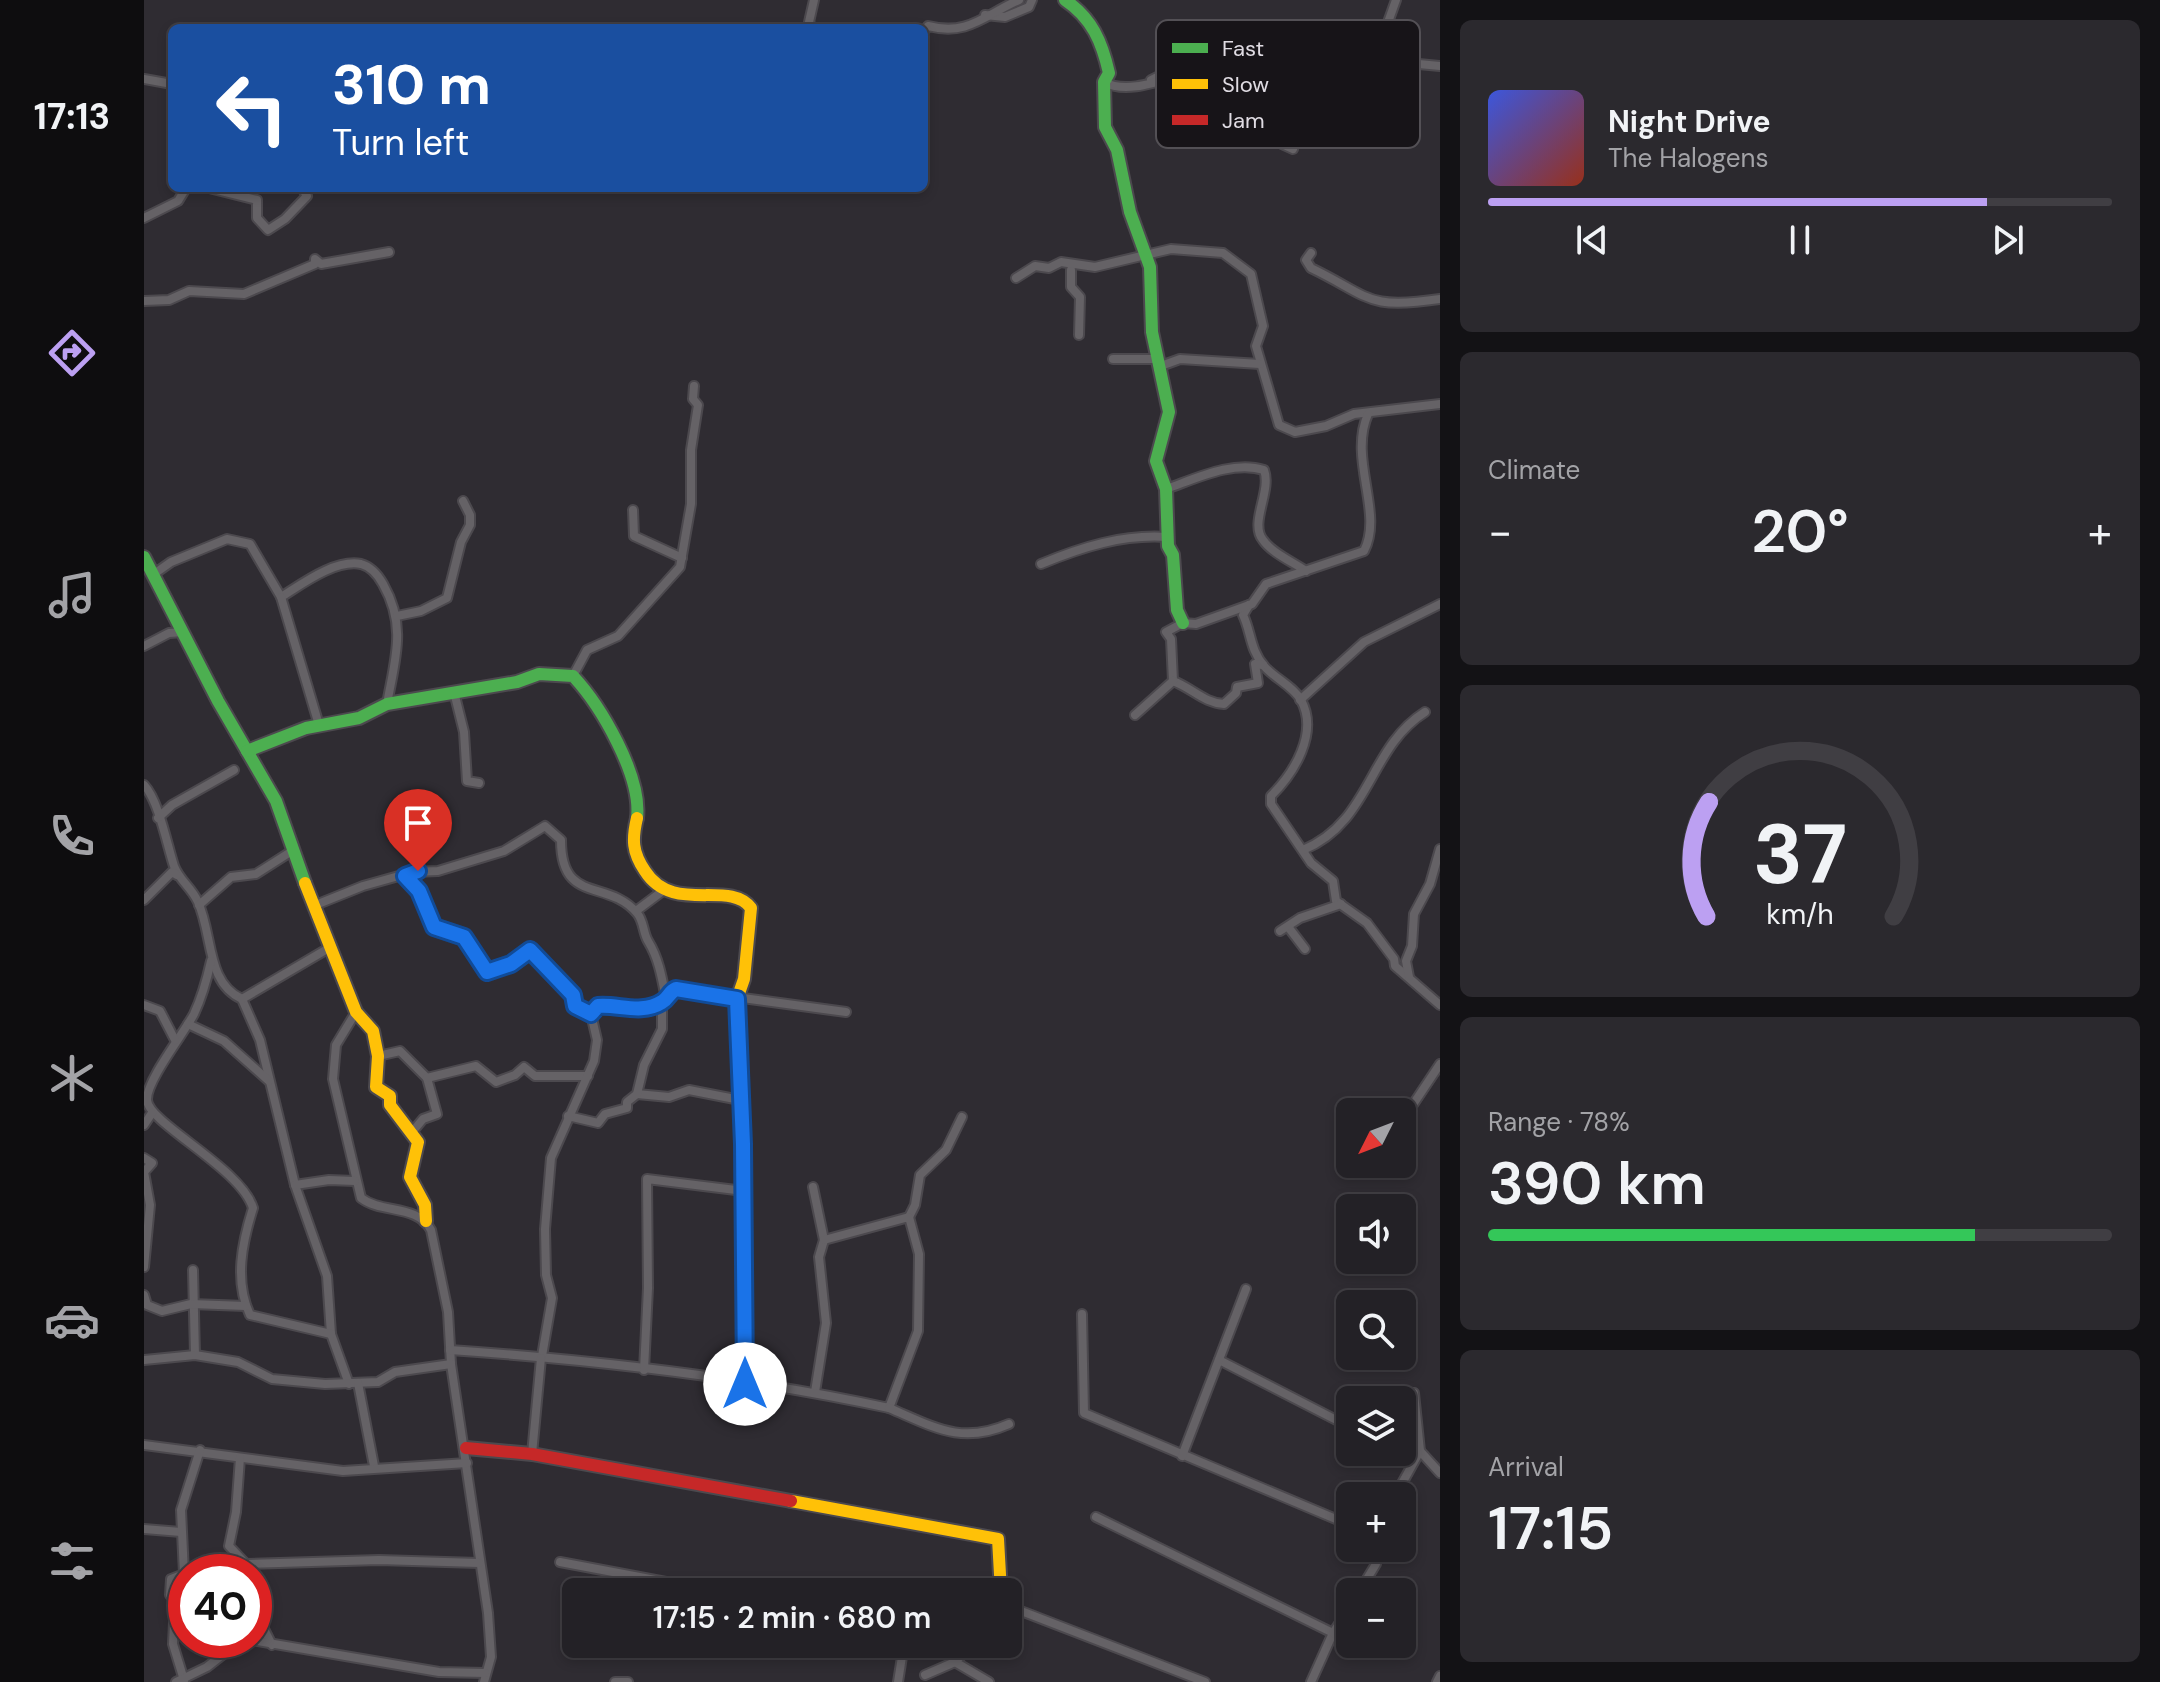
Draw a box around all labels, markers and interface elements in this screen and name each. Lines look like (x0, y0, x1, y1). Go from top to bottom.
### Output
legend (1156, 20, 1420, 148)
text: Fast (1222, 34, 1264, 63)
text: 310 m (332, 48, 491, 121)
icon: left (200, 56, 304, 160)
text: Slow (1222, 70, 1269, 99)
text: 17:13 (34, 93, 110, 140)
text: Night Drive (1608, 102, 1771, 141)
text: Jam (1222, 106, 1265, 135)
text: Turn left (332, 119, 469, 166)
text: The Halogens (1608, 141, 1768, 175)
icon: previous (1570, 218, 1614, 262)
icon: pause (1778, 218, 1822, 262)
icon: next (1986, 218, 2030, 262)
icon: directions (44, 325, 100, 381)
text: Climate (1488, 453, 1580, 487)
text: 20° (1751, 492, 1849, 571)
text: − (1488, 503, 1512, 561)
text: + (2088, 503, 2112, 561)
icon: music (44, 567, 100, 623)
pin (384, 789, 452, 871)
text: 37 (1753, 800, 1847, 909)
icon: arrive (396, 801, 440, 845)
icon: phone (44, 808, 100, 864)
text: km/h (1766, 896, 1834, 933)
icon: climate (44, 1050, 100, 1106)
north arrow (1336, 1098, 1416, 1178)
map controls (1336, 1098, 1416, 1658)
text: Range · 78% (1488, 1105, 1630, 1139)
text: 390 km (1488, 1144, 1706, 1223)
button: sound (1336, 1194, 1416, 1274)
button: search (1336, 1290, 1416, 1370)
icon: car (44, 1292, 100, 1348)
position arrow (703, 1342, 787, 1426)
button: layers (1336, 1386, 1416, 1466)
text: Arrival (1488, 1450, 1564, 1484)
button: + (1336, 1482, 1416, 1562)
text: 17:15 (1488, 1489, 1613, 1568)
icon: filters (44, 1533, 100, 1589)
speed limit sign: 40 (168, 1554, 272, 1658)
button: − (1336, 1578, 1416, 1658)
text: 17:15 · 2 min · 680 m (653, 1598, 931, 1637)

